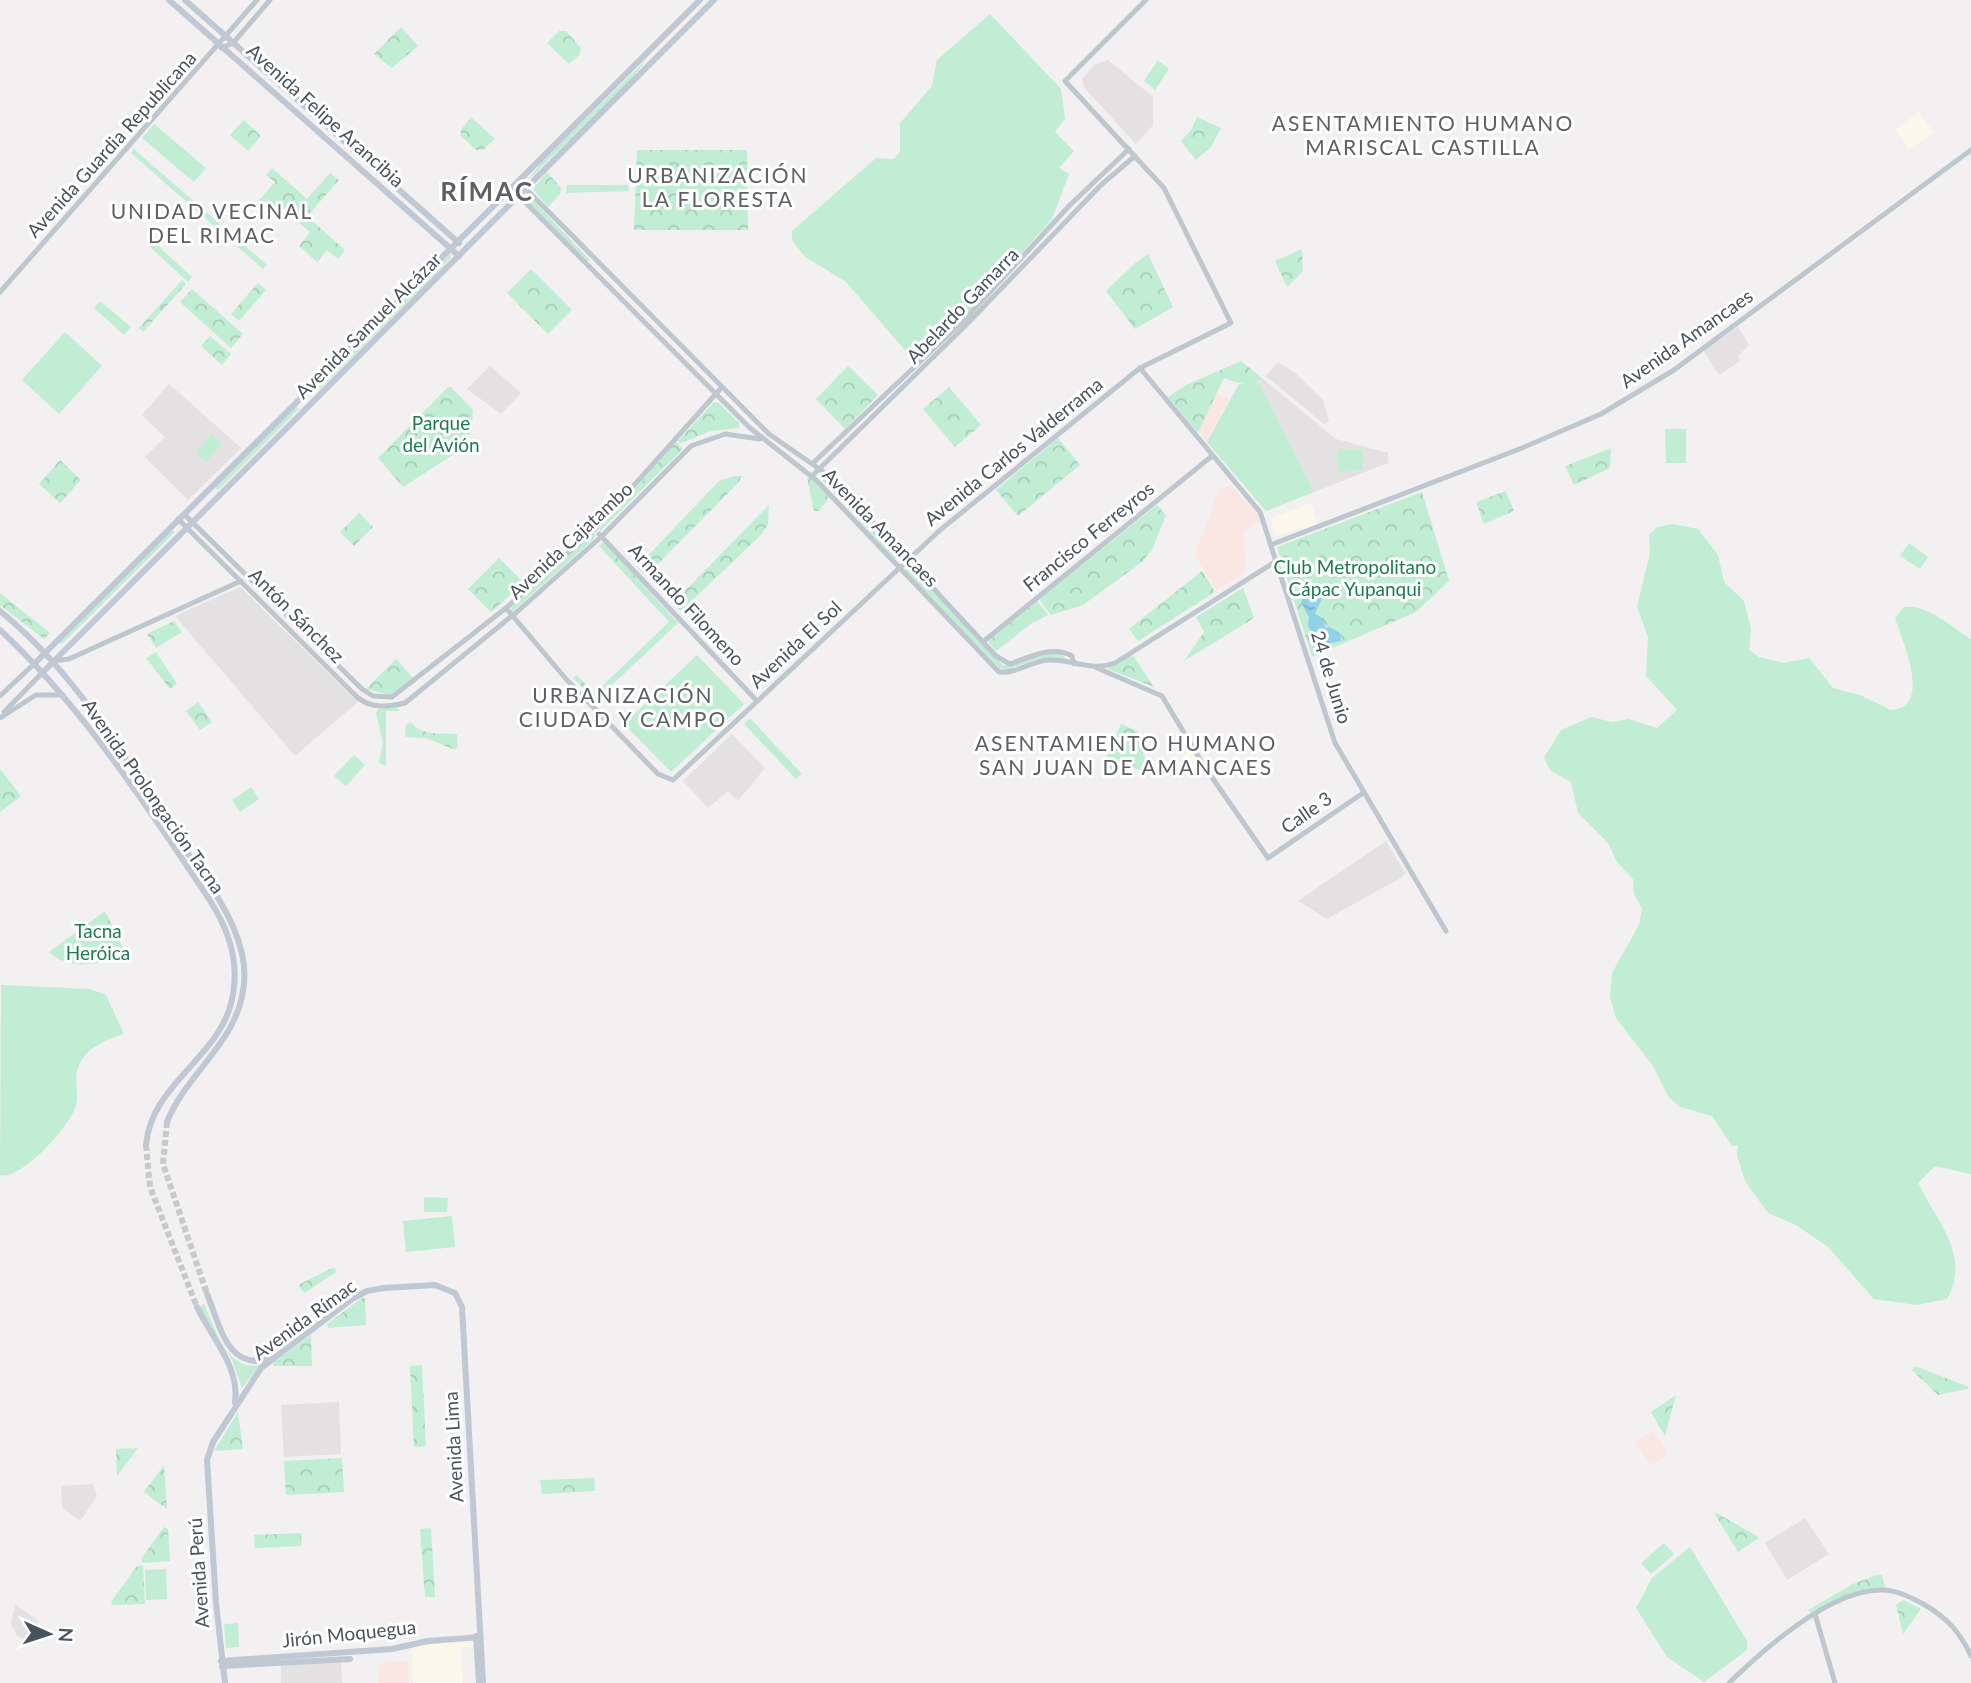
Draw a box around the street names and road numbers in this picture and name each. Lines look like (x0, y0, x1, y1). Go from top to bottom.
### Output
street label: Avenida Felipe Arancibia (243, 38, 409, 192)
street label: Avenida Guardia Republicana (21, 46, 201, 242)
street label: Abelardo Gamarra (901, 242, 1023, 368)
street label: Avenida Samuel Alcázar (290, 247, 446, 403)
street label: Avenida Amancaes (1615, 284, 1757, 392)
street label: Avenida Carlos Valderrama (919, 372, 1107, 530)
street label: Avenida Amancaes (818, 463, 944, 591)
street label: Francisco Ferreyros (1018, 476, 1158, 596)
street label: Avenida Cajatambo (503, 477, 637, 603)
street label: Armando Filomeno (624, 538, 750, 670)
street label: Antón Sánchez (245, 563, 349, 667)
street label: Avenida El Sol (744, 596, 846, 692)
street label: 24 de Junio (1307, 628, 1357, 726)
street label: Avenida Prolongación Tacna (78, 694, 230, 898)
street label: Calle 3 (1276, 786, 1336, 838)
street label: Avenida Rímac (248, 1274, 360, 1364)
street label: Avenida Lima (439, 1391, 467, 1503)
street label: Avenida Perú (183, 1517, 213, 1629)
street label: Jirón Moquegua (281, 1615, 417, 1651)

